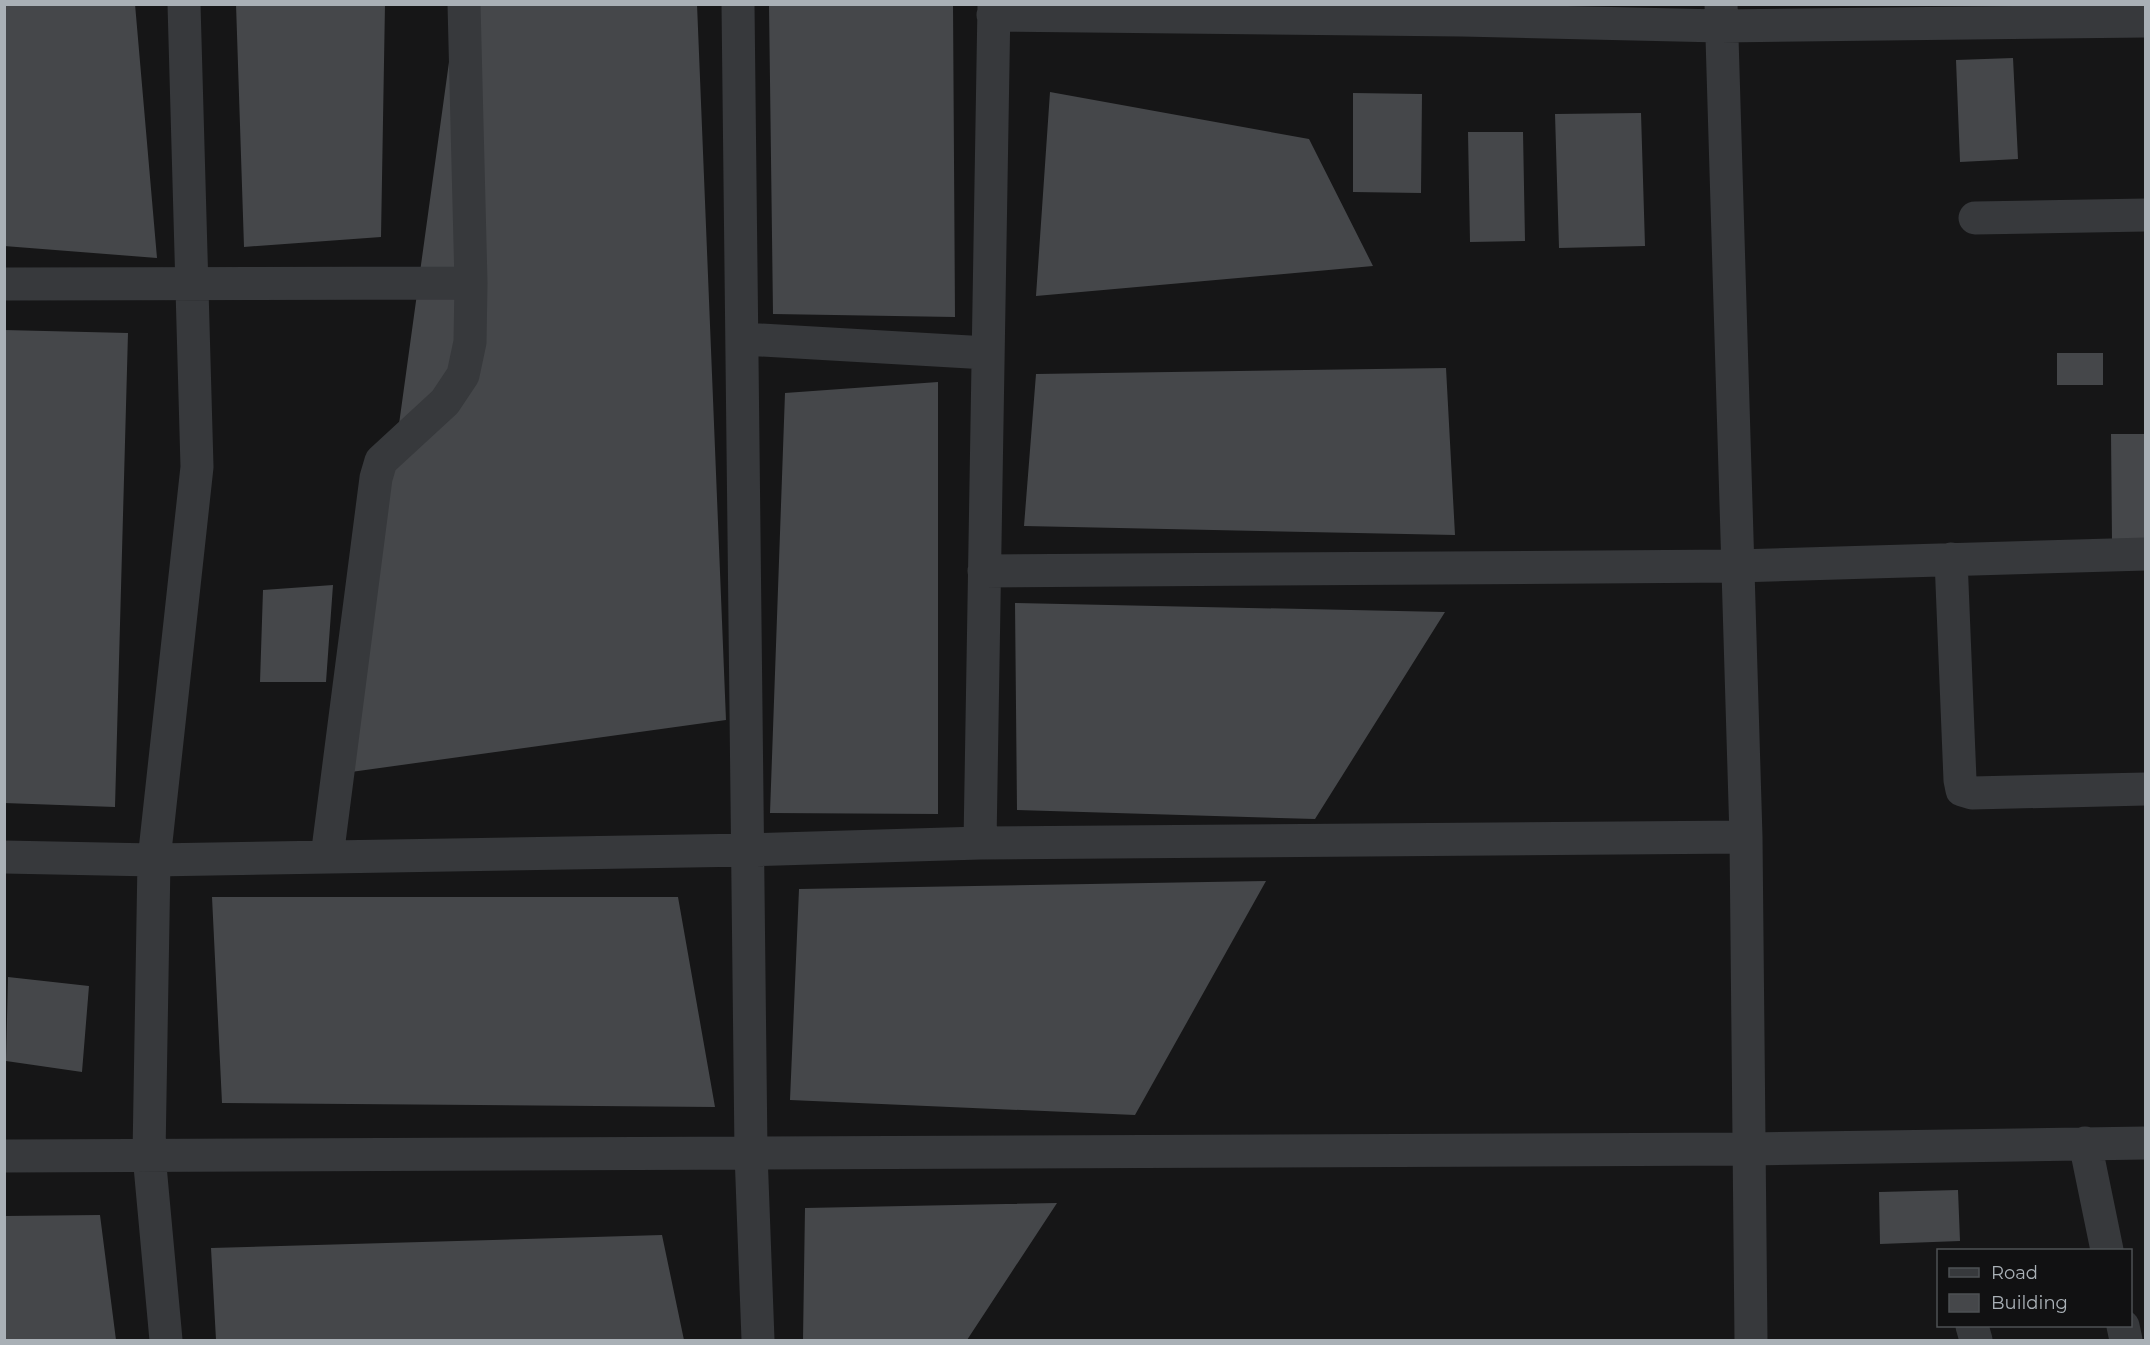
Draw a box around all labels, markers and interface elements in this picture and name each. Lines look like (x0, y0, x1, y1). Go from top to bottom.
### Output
legend (1937, 1249, 2132, 1327)
text: Road (1991, 1262, 2038, 1284)
text: Building (1991, 1292, 2068, 1314)

